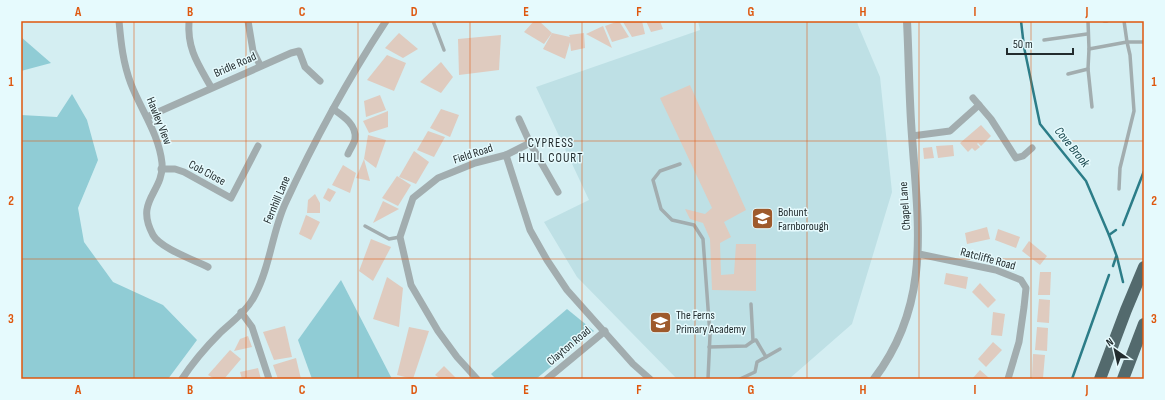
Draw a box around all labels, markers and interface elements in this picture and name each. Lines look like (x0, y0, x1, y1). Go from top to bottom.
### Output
text: A (74, 4, 82, 20)
text: B (187, 4, 193, 20)
text: C (299, 4, 306, 20)
text: D (411, 4, 418, 20)
text: E (523, 4, 529, 20)
text: F (636, 4, 642, 20)
text: G (748, 4, 755, 20)
text: H (860, 4, 867, 20)
text: I (974, 4, 977, 20)
text: J (1085, 4, 1089, 20)
scale bar (1007, 30, 1073, 56)
text: 50 m (1013, 37, 1033, 52)
street label: Bridle Road (211, 49, 259, 81)
text: 1 (8, 74, 14, 90)
text: 1 (1151, 74, 1157, 90)
street label: Hawley View (143, 95, 175, 147)
water label: Cove Brook (1051, 123, 1094, 171)
district label: CYPRESS HULL COURT (519, 135, 583, 166)
street label: Field Road (451, 141, 495, 167)
street label: Cob Close (186, 157, 228, 189)
street label: Fernhill Lane (260, 174, 294, 226)
street label: Chapel Lane (896, 181, 914, 231)
text: 2 (8, 193, 14, 209)
text: 2 (1151, 193, 1157, 209)
place label: Bohunt Farnborough (778, 205, 829, 234)
school or university icon: Bohunt Farnborough (750, 206, 776, 232)
street label: Ratcliffe Road (959, 244, 1017, 274)
place label: The Ferns Primary Academy (676, 308, 746, 337)
school or university icon: The Ferns Primary Academy (648, 309, 674, 335)
text: 3 (8, 311, 14, 327)
text: 3 (1151, 311, 1157, 327)
street label: Clayton Road (544, 323, 594, 369)
north arrow (1095, 330, 1135, 370)
text: N (1104, 335, 1116, 349)
text: A (74, 382, 82, 398)
text: B (187, 382, 193, 398)
text: C (299, 382, 306, 398)
text: D (411, 382, 418, 398)
text: E (523, 382, 529, 398)
text: F (636, 382, 642, 398)
text: G (748, 382, 755, 398)
text: H (860, 382, 867, 398)
text: I (974, 382, 977, 398)
text: J (1085, 382, 1089, 398)

